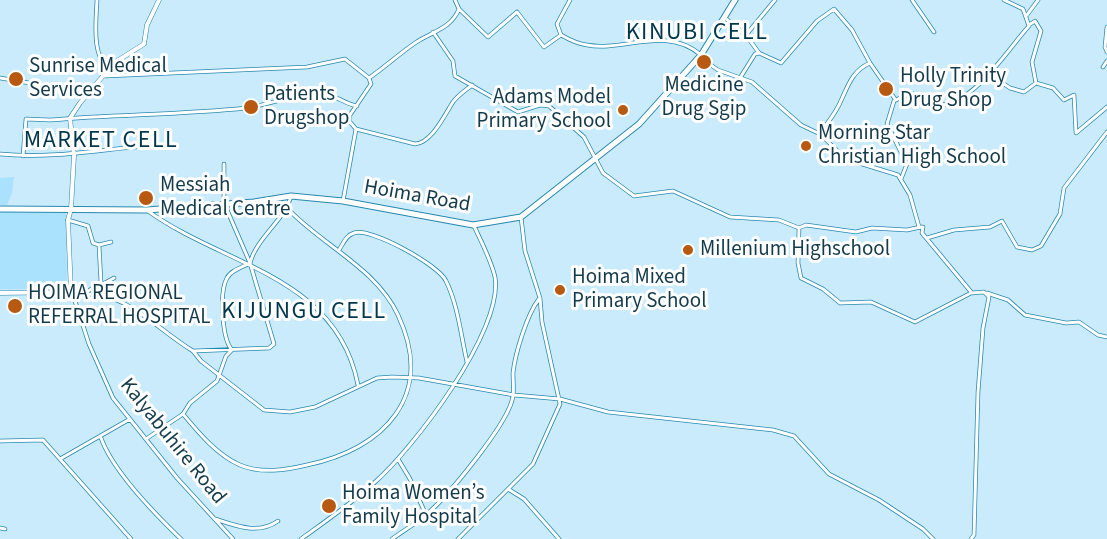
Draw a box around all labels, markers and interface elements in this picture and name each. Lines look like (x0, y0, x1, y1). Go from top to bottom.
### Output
district label: KINUBI CELL (626, 20, 768, 48)
marker: Medicine Drug Sgip (695, 53, 713, 71)
place label: Sunrise Medical Services (29, 54, 167, 104)
place label: Holly Trinity Drug Shop (900, 64, 1006, 114)
marker: Sunrise Medical Services (7, 70, 25, 88)
place label: Medicine Drug Sgip (661, 73, 747, 123)
marker: Holly Trinity Drug Shop (877, 80, 895, 98)
place label: Patients Drugshop (264, 82, 349, 132)
place label: Adams Model Primary School (477, 85, 611, 135)
marker: Patients Drugshop (242, 98, 260, 116)
marker: Adams Model Primary School (616, 103, 630, 117)
place label: Morning Star Christian High School (818, 121, 1006, 171)
district label: MARKET CELL (24, 128, 178, 156)
marker: Morning Star Christian High School (799, 139, 813, 153)
place label: Messiah Medical Centre (160, 173, 290, 223)
street label: Hoima Road (362, 175, 472, 219)
marker: Messiah Medical Centre (137, 189, 155, 207)
place label: Millenium Highschool (700, 237, 890, 263)
marker: Millenium Highschool (681, 243, 695, 257)
place label: Hoima Mixed Primary School (572, 265, 706, 315)
place label: HOIMA REGIONAL REFERRAL HOSPITAL (28, 281, 210, 331)
marker: Hoima Mixed Primary School (553, 283, 567, 297)
marker: HOIMA REGIONAL REFERRAL HOSPITAL (6, 297, 24, 315)
district label: KIJUNGU CELL (221, 299, 387, 327)
street label: Kalyabuhire Road (114, 374, 230, 510)
place label: Hoima Women’s Family Hospital (342, 481, 485, 531)
marker: Hoima Women’s Family Hospital (320, 497, 338, 515)

